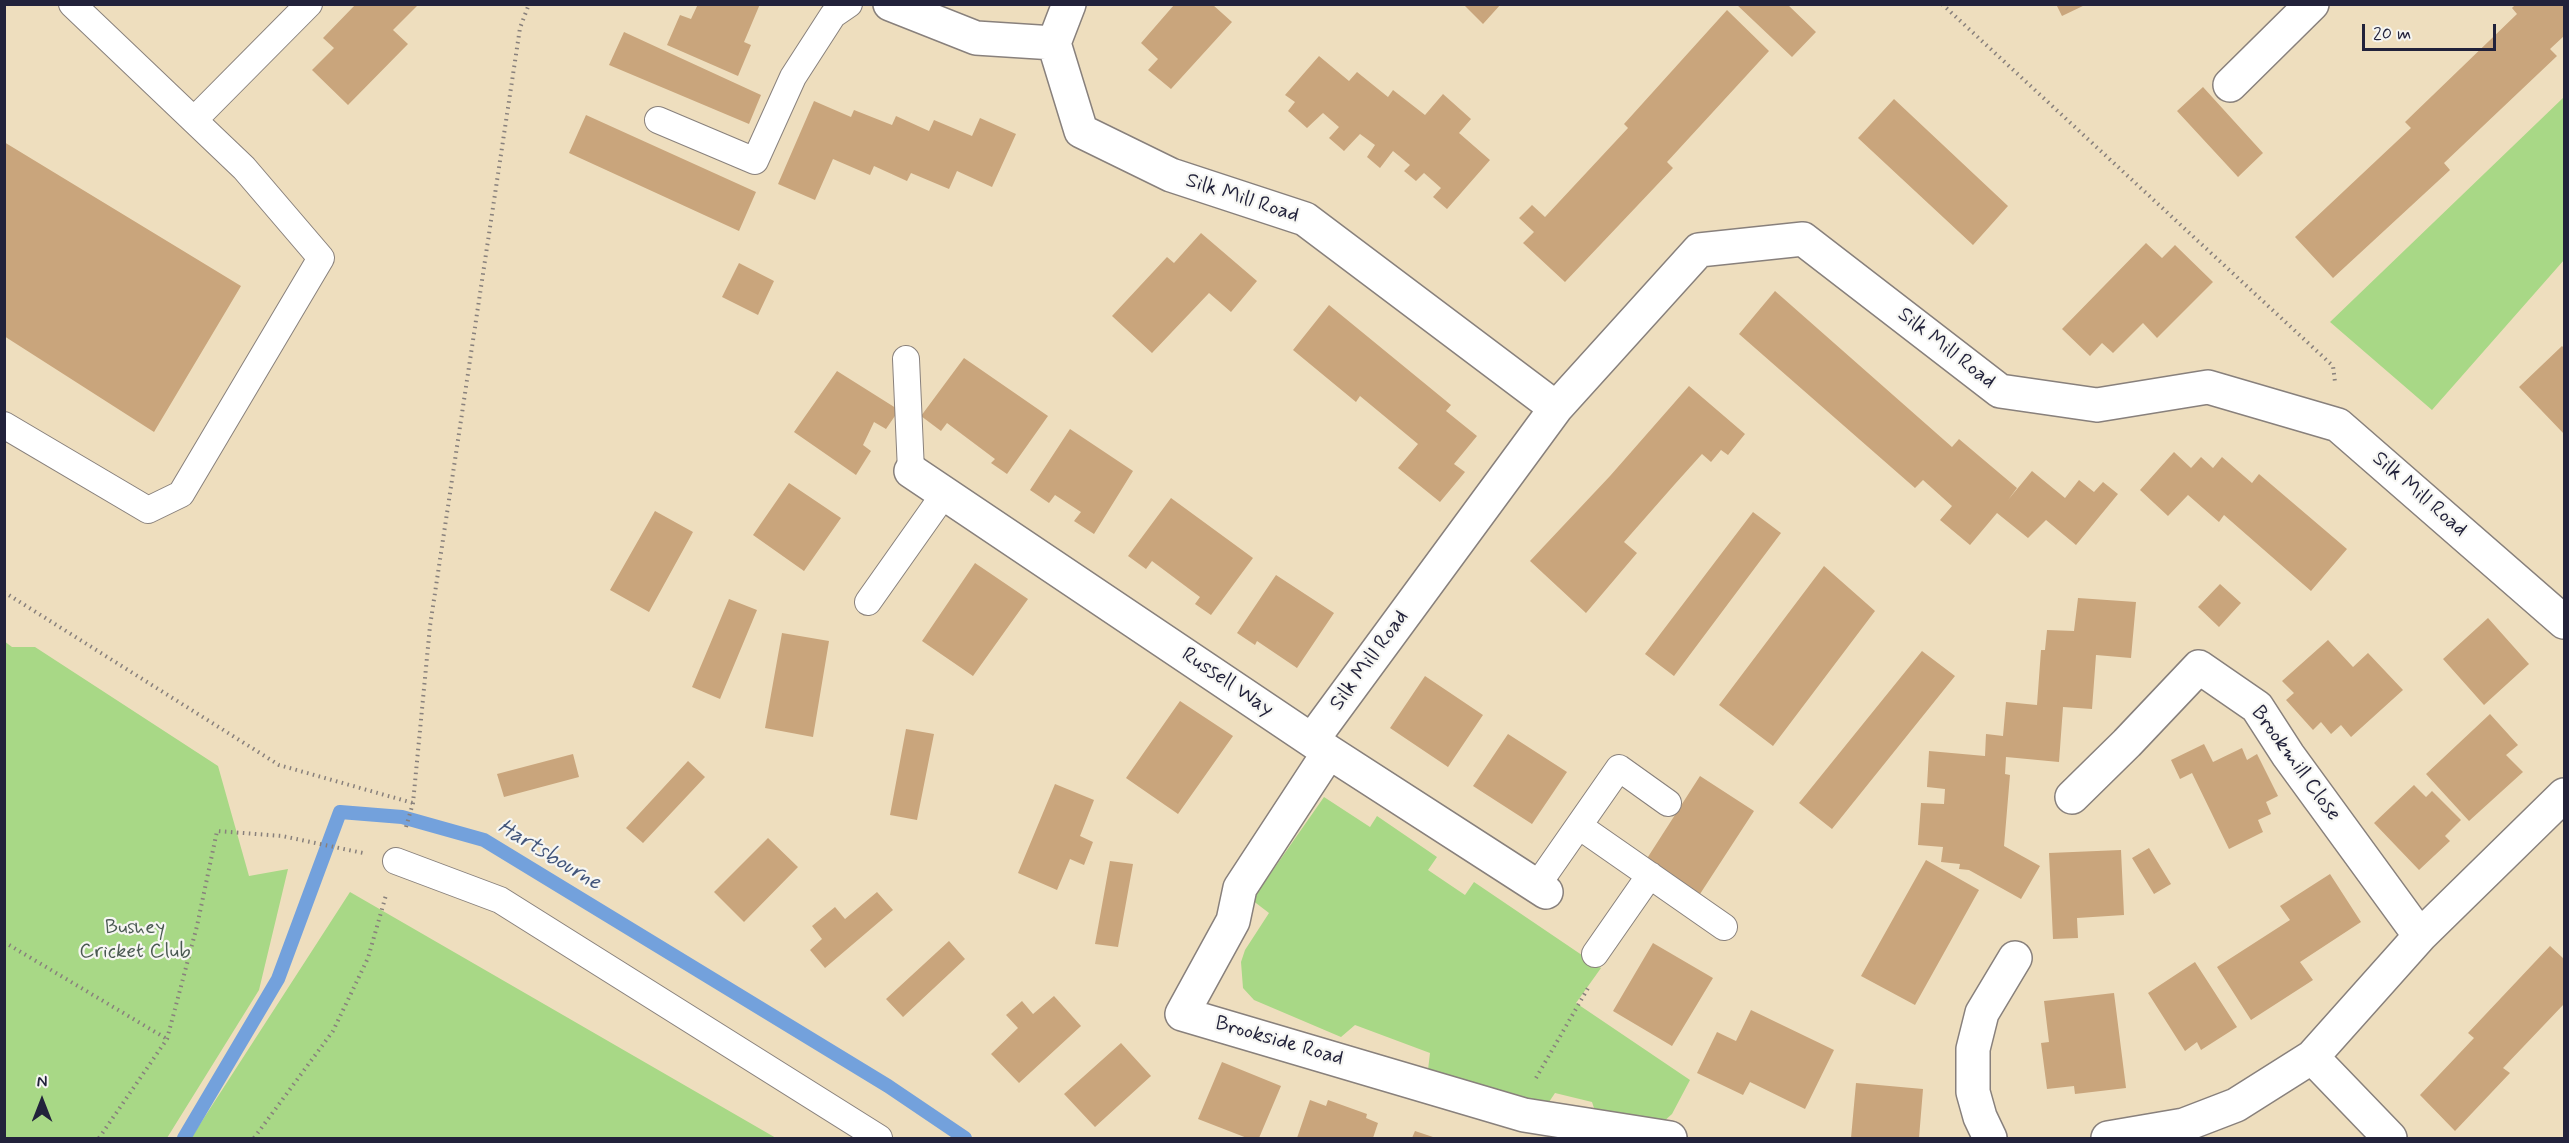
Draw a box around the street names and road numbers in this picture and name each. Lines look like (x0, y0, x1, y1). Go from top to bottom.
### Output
street label: Silk Mill Road (1182, 169, 1302, 229)
street label: Silk Mill Road (1892, 303, 2000, 395)
street label: Silk Mill Road (2366, 447, 2472, 543)
street label: Silk Mill Road (1325, 606, 1415, 716)
street label: Russell Way (1176, 643, 1278, 723)
street label: Brookmill Close (2245, 701, 2345, 827)
street label: Brookside Road (1212, 1012, 1346, 1072)

